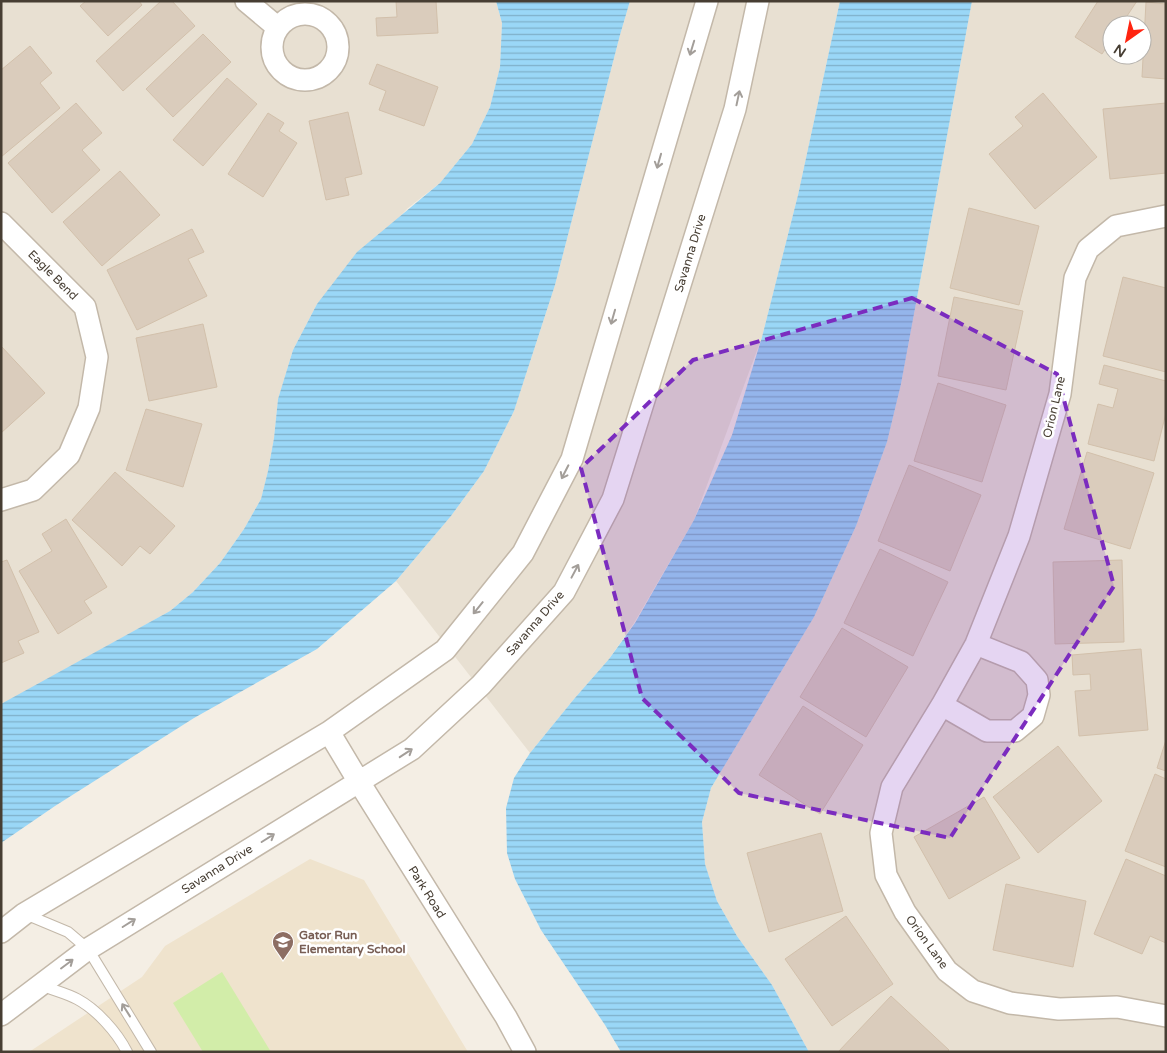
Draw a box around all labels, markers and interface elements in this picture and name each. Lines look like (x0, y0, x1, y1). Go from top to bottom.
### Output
north arrow (1102, 15, 1152, 65)
one-way arrow (687, 39, 697, 55)
text: N (1111, 40, 1130, 61)
one-way arrow (734, 91, 743, 107)
one-way arrow (653, 153, 663, 169)
street label: Savanna Drive (671, 212, 709, 294)
street label: Eagle Bend (25, 247, 81, 303)
one-way arrow (608, 309, 617, 325)
street label: Orion Lane (1040, 375, 1068, 439)
one-way arrow (560, 464, 569, 479)
one-way arrow (570, 563, 580, 578)
street label: Savanna Drive (503, 588, 567, 658)
one-way arrow (473, 602, 484, 615)
one-way arrow (398, 747, 412, 757)
one-way arrow (260, 833, 274, 843)
street label: Savanna Drive (179, 841, 255, 896)
street label: Park Road (405, 863, 449, 921)
street label: Orion Lane (903, 913, 951, 972)
one-way arrow (122, 918, 136, 928)
place label: Gator Run Elementary School (299, 928, 406, 957)
school or university icon: Gator Run Elementary School (271, 930, 295, 961)
one-way arrow (60, 959, 74, 969)
one-way arrow (121, 1003, 131, 1017)

